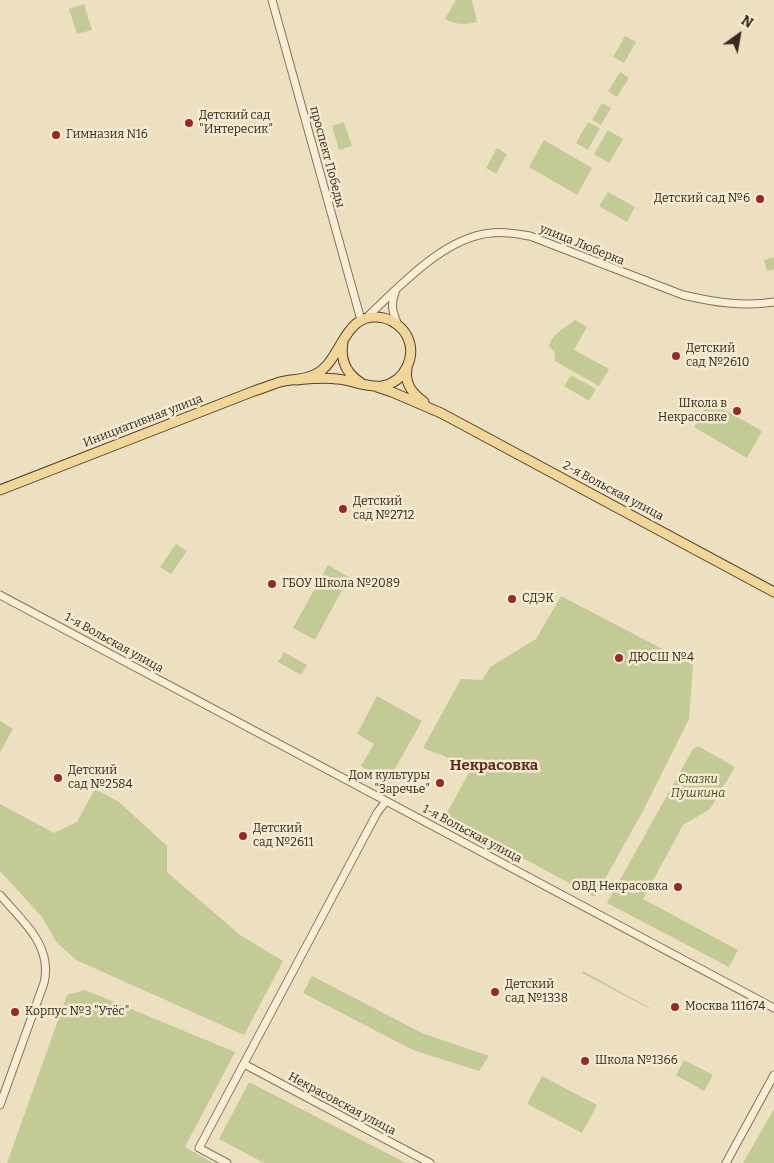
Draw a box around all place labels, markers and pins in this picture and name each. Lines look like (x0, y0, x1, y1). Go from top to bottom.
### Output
place label: Детский сад "Интересик" (199, 109, 273, 137)
marker: Детский сад "Интересик" (183, 117, 195, 129)
place label: Гимназия N16 (66, 128, 148, 142)
marker: Гимназия N16 (50, 129, 62, 141)
place label: Детский сад №6 (654, 192, 750, 206)
marker: Детский сад №6 (754, 193, 766, 205)
place label: Детский сад №2610 (686, 342, 749, 370)
marker: Детский сад №2610 (670, 350, 682, 362)
place label: Школа в Некрасовке (658, 397, 727, 425)
marker: Школа в Некрасовке (731, 405, 743, 417)
place label: Детский сад №2712 (353, 495, 414, 523)
marker: Детский сад №2712 (337, 503, 349, 515)
place label: ГБОУ Школа №2089 (282, 577, 400, 591)
marker: ГБОУ Школа №2089 (266, 578, 278, 590)
place label: СДЭК (522, 592, 554, 606)
marker: СДЭК (506, 593, 518, 605)
place label: ДЮСШ №4 (629, 651, 694, 665)
marker: ДЮСШ №4 (613, 652, 625, 664)
place label: Детский сад №2584 (68, 764, 133, 792)
place label: Дом культуры "Заречье" (349, 769, 430, 797)
marker: Детский сад №2584 (52, 772, 64, 784)
marker: Дом культуры "Заречье" (434, 777, 446, 789)
place label: Детский сад №2611 (253, 822, 314, 850)
marker: Детский сад №2611 (237, 830, 249, 842)
place label: ОВД Некрасовка (572, 880, 668, 894)
marker: ОВД Некрасовка (672, 881, 684, 893)
place label: Детский сад №1338 (505, 978, 568, 1006)
marker: Детский сад №1338 (489, 986, 501, 998)
place label: Москва 111674 (685, 1000, 765, 1014)
marker: Москва 111674 (669, 1001, 681, 1013)
place label: Корпус №3 "Утёс" (25, 1005, 129, 1019)
marker: Корпус №3 "Утёс" (9, 1006, 21, 1018)
place label: Школа №1366 (595, 1054, 678, 1068)
marker: Школа №1366 (579, 1055, 591, 1067)

